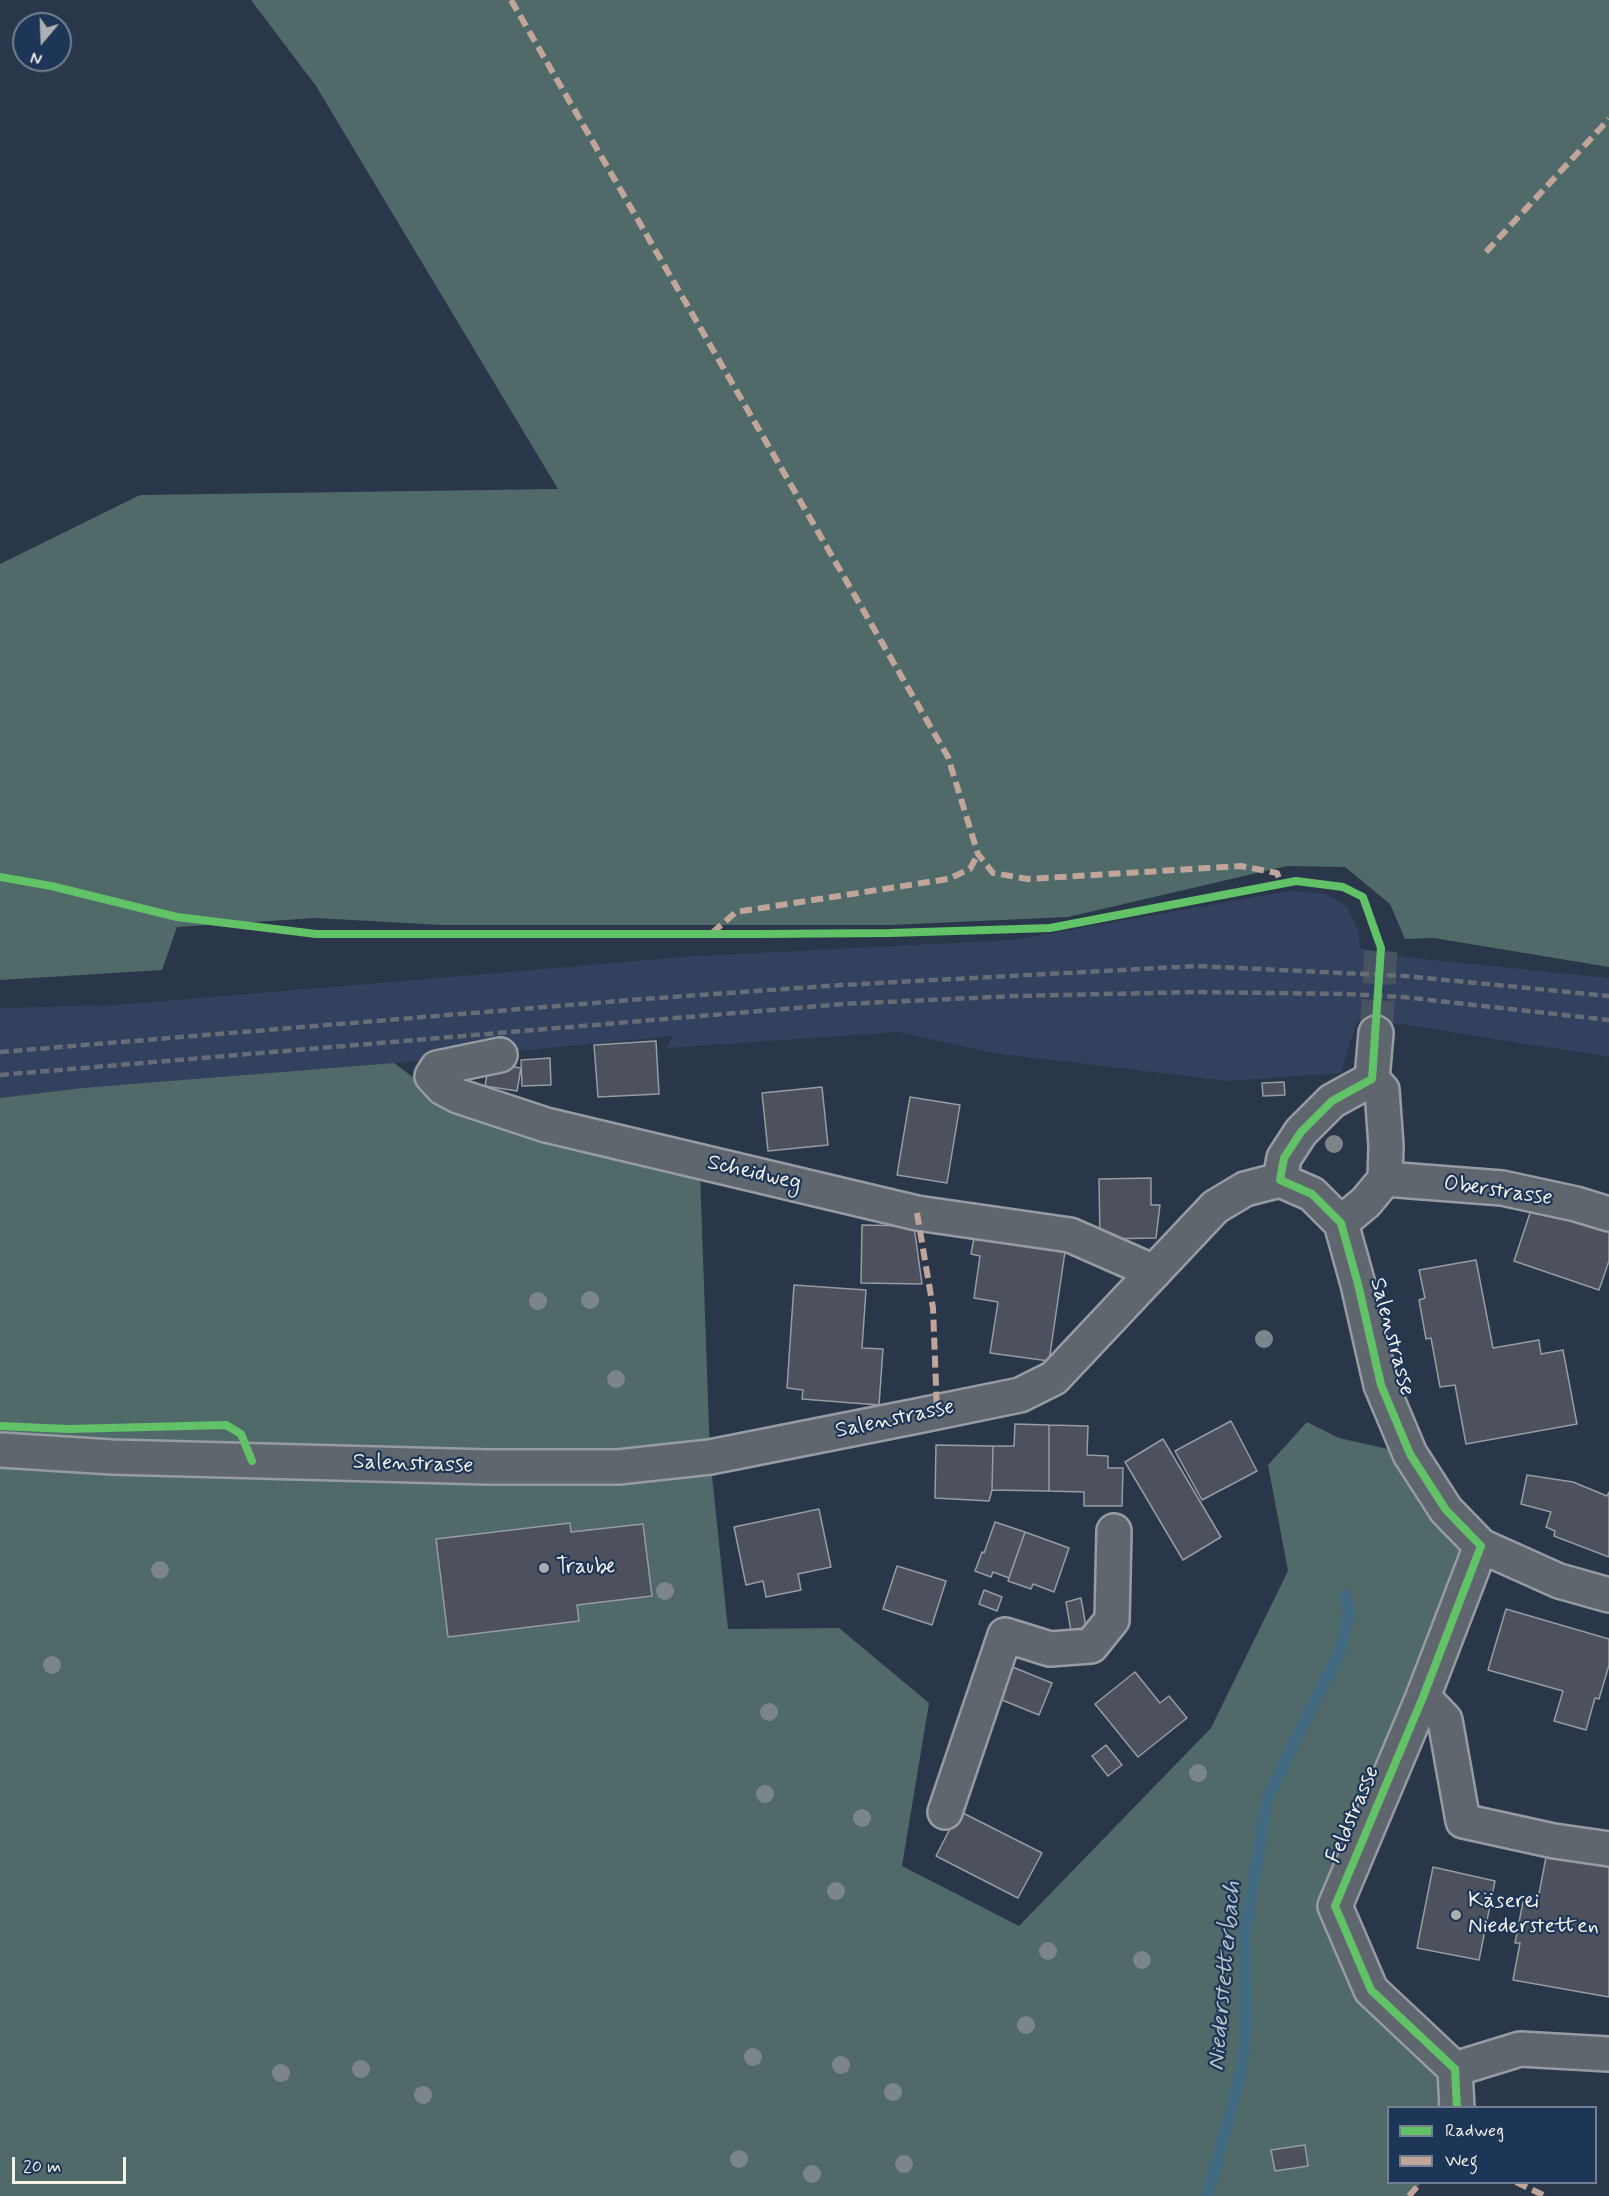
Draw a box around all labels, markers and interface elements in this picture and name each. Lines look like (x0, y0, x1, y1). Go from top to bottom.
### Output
north arrow (12, 12, 72, 72)
text: N (28, 46, 45, 69)
street label: Scheidweg (704, 1150, 804, 1198)
street label: Oberstrasse (1442, 1171, 1554, 1213)
street label: Salenstrasse (1363, 1275, 1419, 1399)
street label: Salenstrasse (833, 1395, 957, 1445)
street label: Salenstrasse (352, 1450, 474, 1480)
place label: Traube (556, 1555, 615, 1581)
marker: Traube (537, 1561, 551, 1575)
street label: Feldstrasse (1322, 1762, 1386, 1868)
water label: Niederstetterbach (1203, 1880, 1249, 2072)
place label: Käserei Niederstetten (1468, 1889, 1599, 1940)
marker: Käserei Niederstetten (1449, 1908, 1463, 1922)
legend (1387, 2106, 1597, 2184)
text: Radweg (1445, 2119, 1504, 2143)
scale bar (15, 2145, 129, 2183)
text: Weg (1445, 2149, 1478, 2173)
text: 20 m (23, 2155, 61, 2179)

